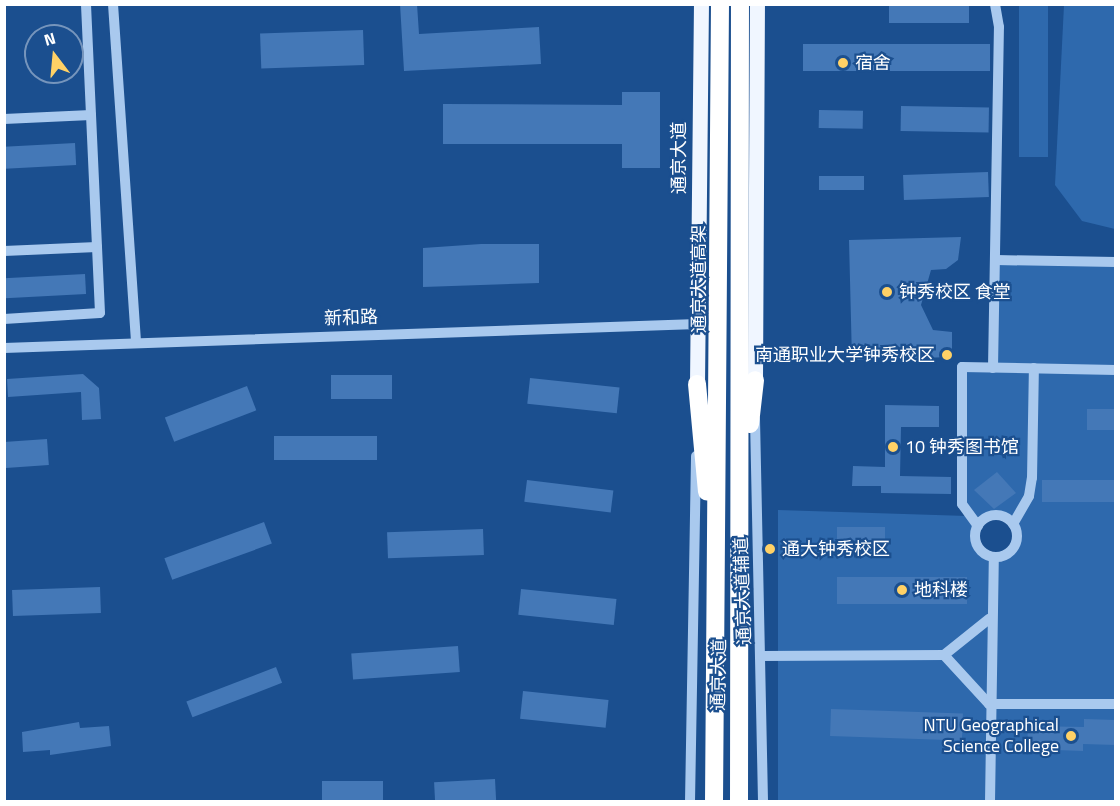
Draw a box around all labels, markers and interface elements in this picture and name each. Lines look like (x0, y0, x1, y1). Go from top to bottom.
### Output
north arrow (24, 24, 84, 84)
text: N (41, 26, 58, 52)
place label: 宿舍 (855, 52, 891, 74)
marker: 宿舍 (836, 56, 850, 70)
street label: 通京大道 (668, 122, 690, 194)
street label: 通京大道高架 (688, 225, 710, 333)
place label: 钟秀校区 食堂 (899, 281, 1011, 303)
marker: 钟秀校区 食堂 (880, 285, 894, 299)
street label: 新和路 (324, 306, 378, 330)
place label: 南通职业大学钟秀校区 (755, 344, 935, 366)
marker: 南通职业大学钟秀校区 (940, 348, 954, 362)
place label: 10 钟秀图书馆 (905, 436, 1019, 458)
marker: 10 钟秀图书馆 (886, 440, 900, 454)
street label: 通京大道辅道 (730, 537, 756, 645)
place label: 通大钟秀校区 (782, 538, 890, 560)
marker: 通大钟秀校区 (763, 542, 777, 556)
place label: 地科楼 (914, 579, 968, 601)
marker: 地科楼 (895, 583, 909, 597)
street label: 通京大道 (708, 639, 730, 711)
place label: NTU Geographical Science College (924, 715, 1059, 758)
marker: NTU Geographical Science College (1064, 729, 1078, 743)

